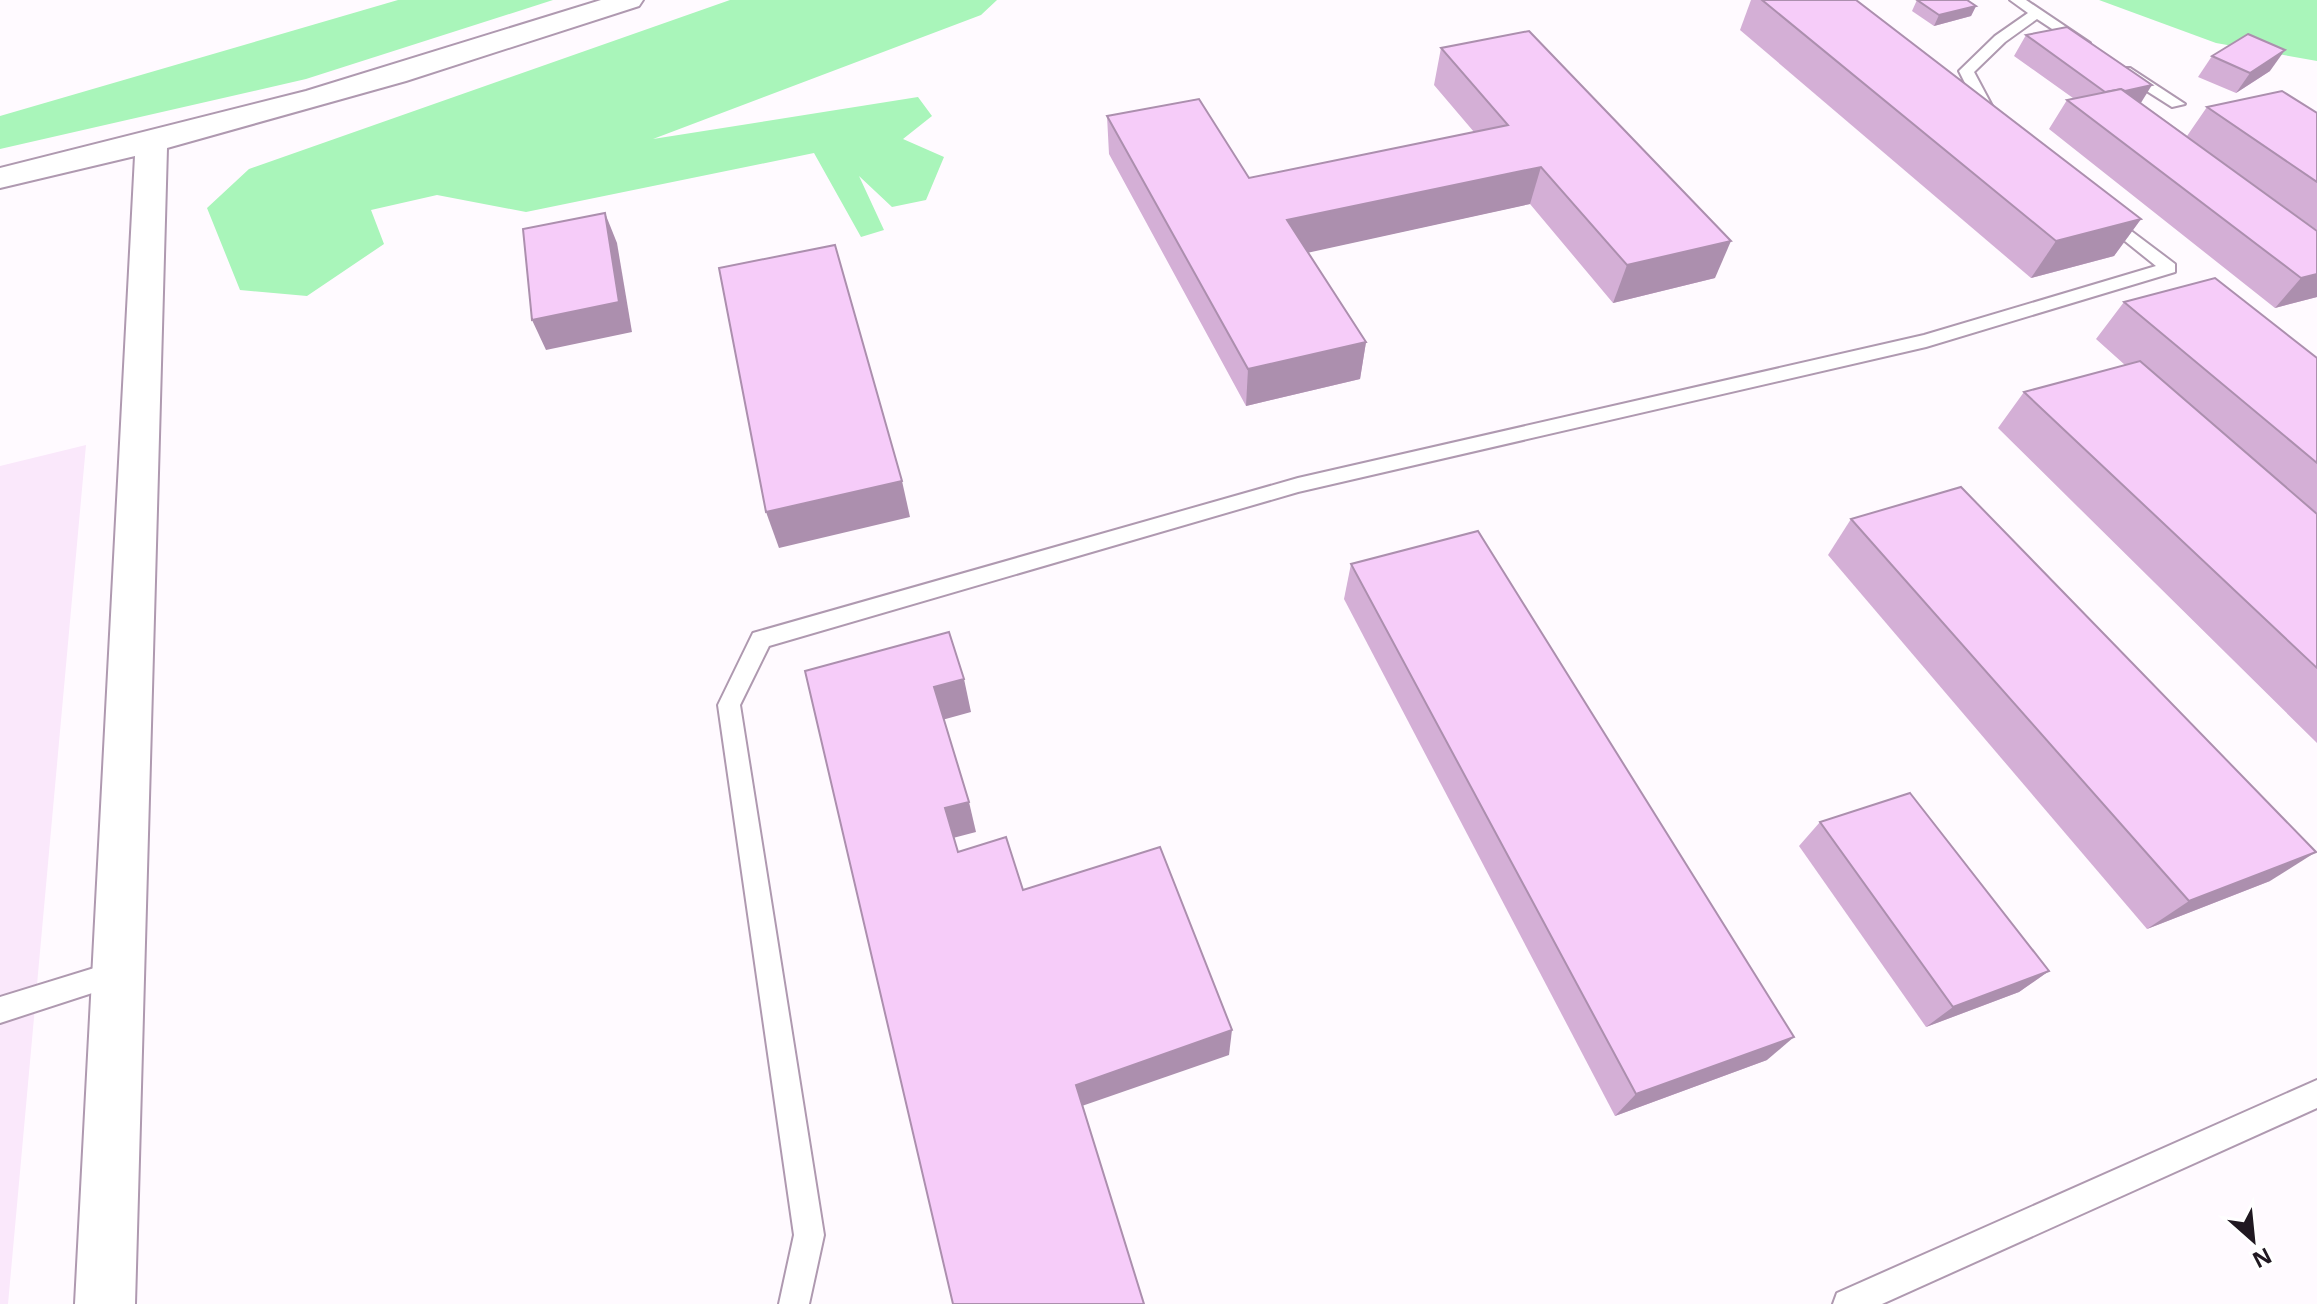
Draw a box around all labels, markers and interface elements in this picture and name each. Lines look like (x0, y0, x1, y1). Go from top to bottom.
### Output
north arrow (2213, 1200, 2293, 1280)
text: N (2248, 1241, 2277, 1276)

